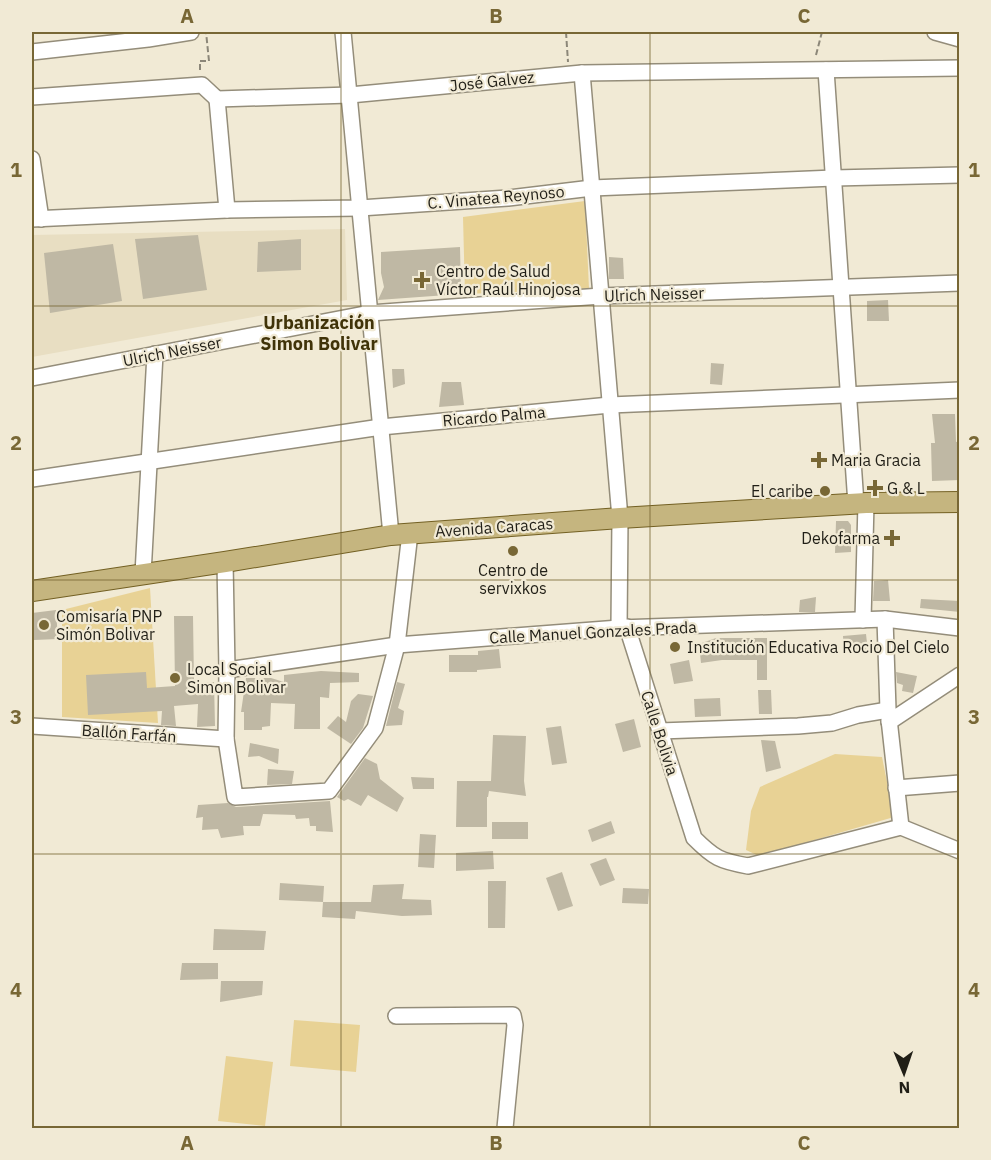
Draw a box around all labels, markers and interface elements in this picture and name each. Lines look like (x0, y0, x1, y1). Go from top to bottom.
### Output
text: A (180, 2, 194, 29)
text: B (489, 2, 503, 29)
text: C (797, 2, 811, 29)
street label: José Galvez (449, 67, 535, 95)
text: 1 (10, 156, 22, 183)
text: 1 (968, 156, 980, 183)
street label: C. Vinatea Reynoso (427, 181, 565, 213)
place label: Centro de Salud Víctor Raúl Hinojosa (436, 261, 581, 299)
marker: Centro de Salud Víctor Raúl Hinojosa (413, 271, 431, 289)
street label: Ulrich Neisser (604, 282, 705, 306)
district label: Urbanización Simon Bolivar (260, 311, 378, 355)
street label: Ulrich Neisser (121, 332, 223, 370)
street label: Ricardo Palma (442, 401, 547, 430)
text: 2 (10, 429, 22, 456)
text: 2 (968, 429, 980, 456)
place label: Maria Gracia (831, 450, 921, 470)
marker: Maria Gracia (812, 453, 826, 467)
place label: G & L (887, 478, 925, 498)
place label: El caribe (751, 481, 813, 501)
marker: G & L (868, 481, 882, 495)
marker: El caribe (818, 484, 832, 498)
street label: Avenida Caracas (434, 513, 554, 541)
place label: Dekofarma (801, 528, 880, 548)
marker: Dekofarma (885, 531, 899, 545)
marker: Centro de servixkos (506, 544, 520, 558)
place label: Centro de servixkos (478, 560, 548, 598)
place label: Comisaría PNP Simón Bolivar (56, 606, 162, 644)
street label: Calle Manuel Gonzales Prada (489, 617, 698, 647)
marker: Comisaría PNP Simón Bolivar (37, 618, 51, 632)
place label: Institución Educativa Rocio Del Cielo (687, 637, 950, 657)
marker: Institución Educativa Rocio Del Cielo (668, 640, 682, 654)
place label: Local Social Simon Bolivar (187, 659, 286, 697)
marker: Local Social Simon Bolivar (168, 671, 182, 685)
street label: Calle Bolivia (637, 688, 683, 778)
text: 3 (10, 703, 22, 730)
text: 3 (968, 703, 980, 730)
street label: Ballón Farfán (81, 720, 177, 746)
text: 4 (10, 976, 22, 1003)
text: 4 (968, 976, 980, 1003)
north arrow (874, 1043, 934, 1103)
text: N (898, 1078, 911, 1098)
text: A (180, 1129, 194, 1156)
text: B (489, 1129, 503, 1156)
text: C (797, 1129, 811, 1156)

